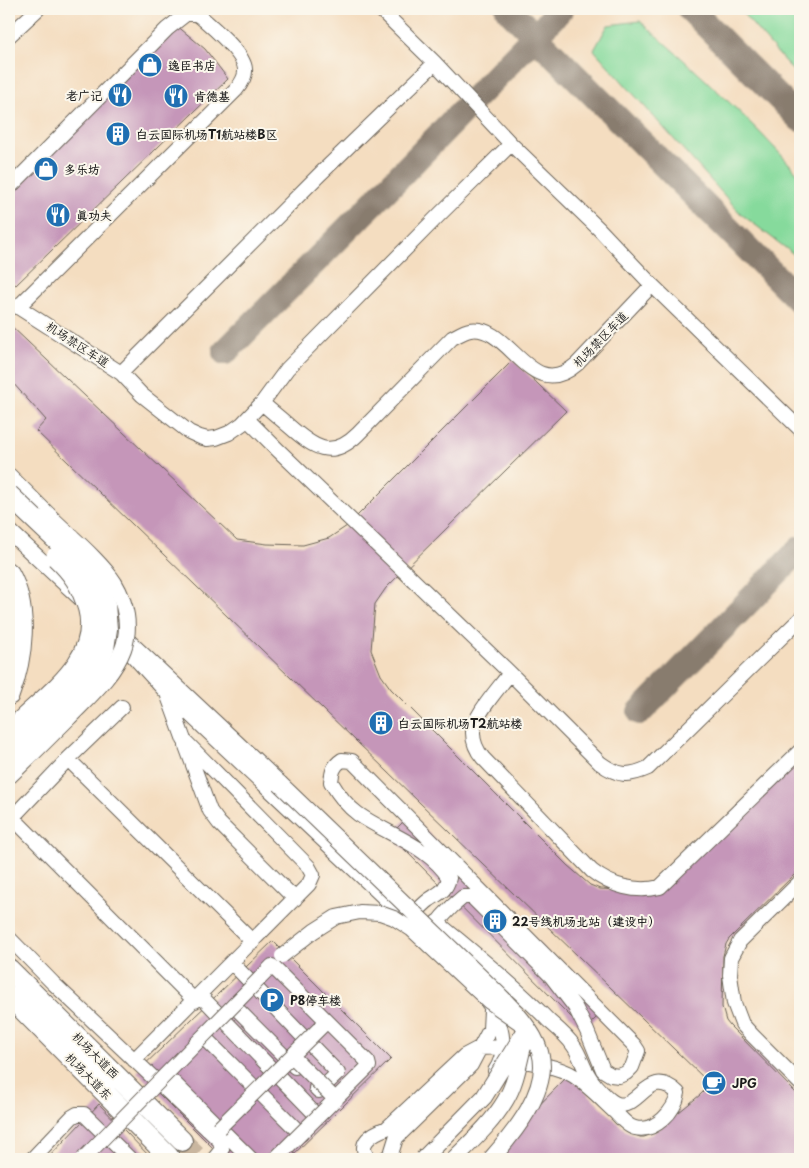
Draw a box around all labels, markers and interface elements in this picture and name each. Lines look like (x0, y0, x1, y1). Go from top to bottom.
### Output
shop icon: 逸臣书店 (137, 52, 163, 78)
place label: 逸臣书店 (168, 56, 216, 74)
restaurant icon: 老广记 (107, 82, 133, 108)
restaurant icon: 肯德基 (163, 83, 189, 109)
place label: 老广记 (66, 86, 103, 104)
place label: 肯德基 (194, 87, 230, 105)
building icon: 白云国际机场T1航站楼B区 (105, 121, 131, 147)
place label: 白云国际机场T1航站楼B区 (136, 125, 277, 143)
shop icon: 多乐坊 (33, 156, 59, 182)
place label: 多乐坊 (64, 160, 100, 178)
restaurant icon: 真功夫 (45, 202, 71, 228)
place label: 真功夫 (76, 206, 112, 224)
street label: 机场禁区车道 (569, 307, 631, 371)
street label: 机场禁区车道 (43, 317, 113, 371)
building icon: 白云国际机场T2航站楼 (368, 710, 394, 736)
place label: 白云国际机场T2航站楼 (398, 714, 522, 732)
building icon: 22号线机场北站（建设中） (482, 908, 508, 934)
place label: 22号线机场北站（建设中） (512, 912, 660, 930)
parking icon: P8停车楼 (259, 987, 285, 1013)
place label: P8停车楼 (290, 991, 341, 1009)
street label: 机场大道西 (68, 1027, 124, 1083)
street label: 机场大道东 (61, 1048, 117, 1104)
cafe icon: JPG (701, 1070, 727, 1096)
place label: JPG (732, 1074, 757, 1092)

